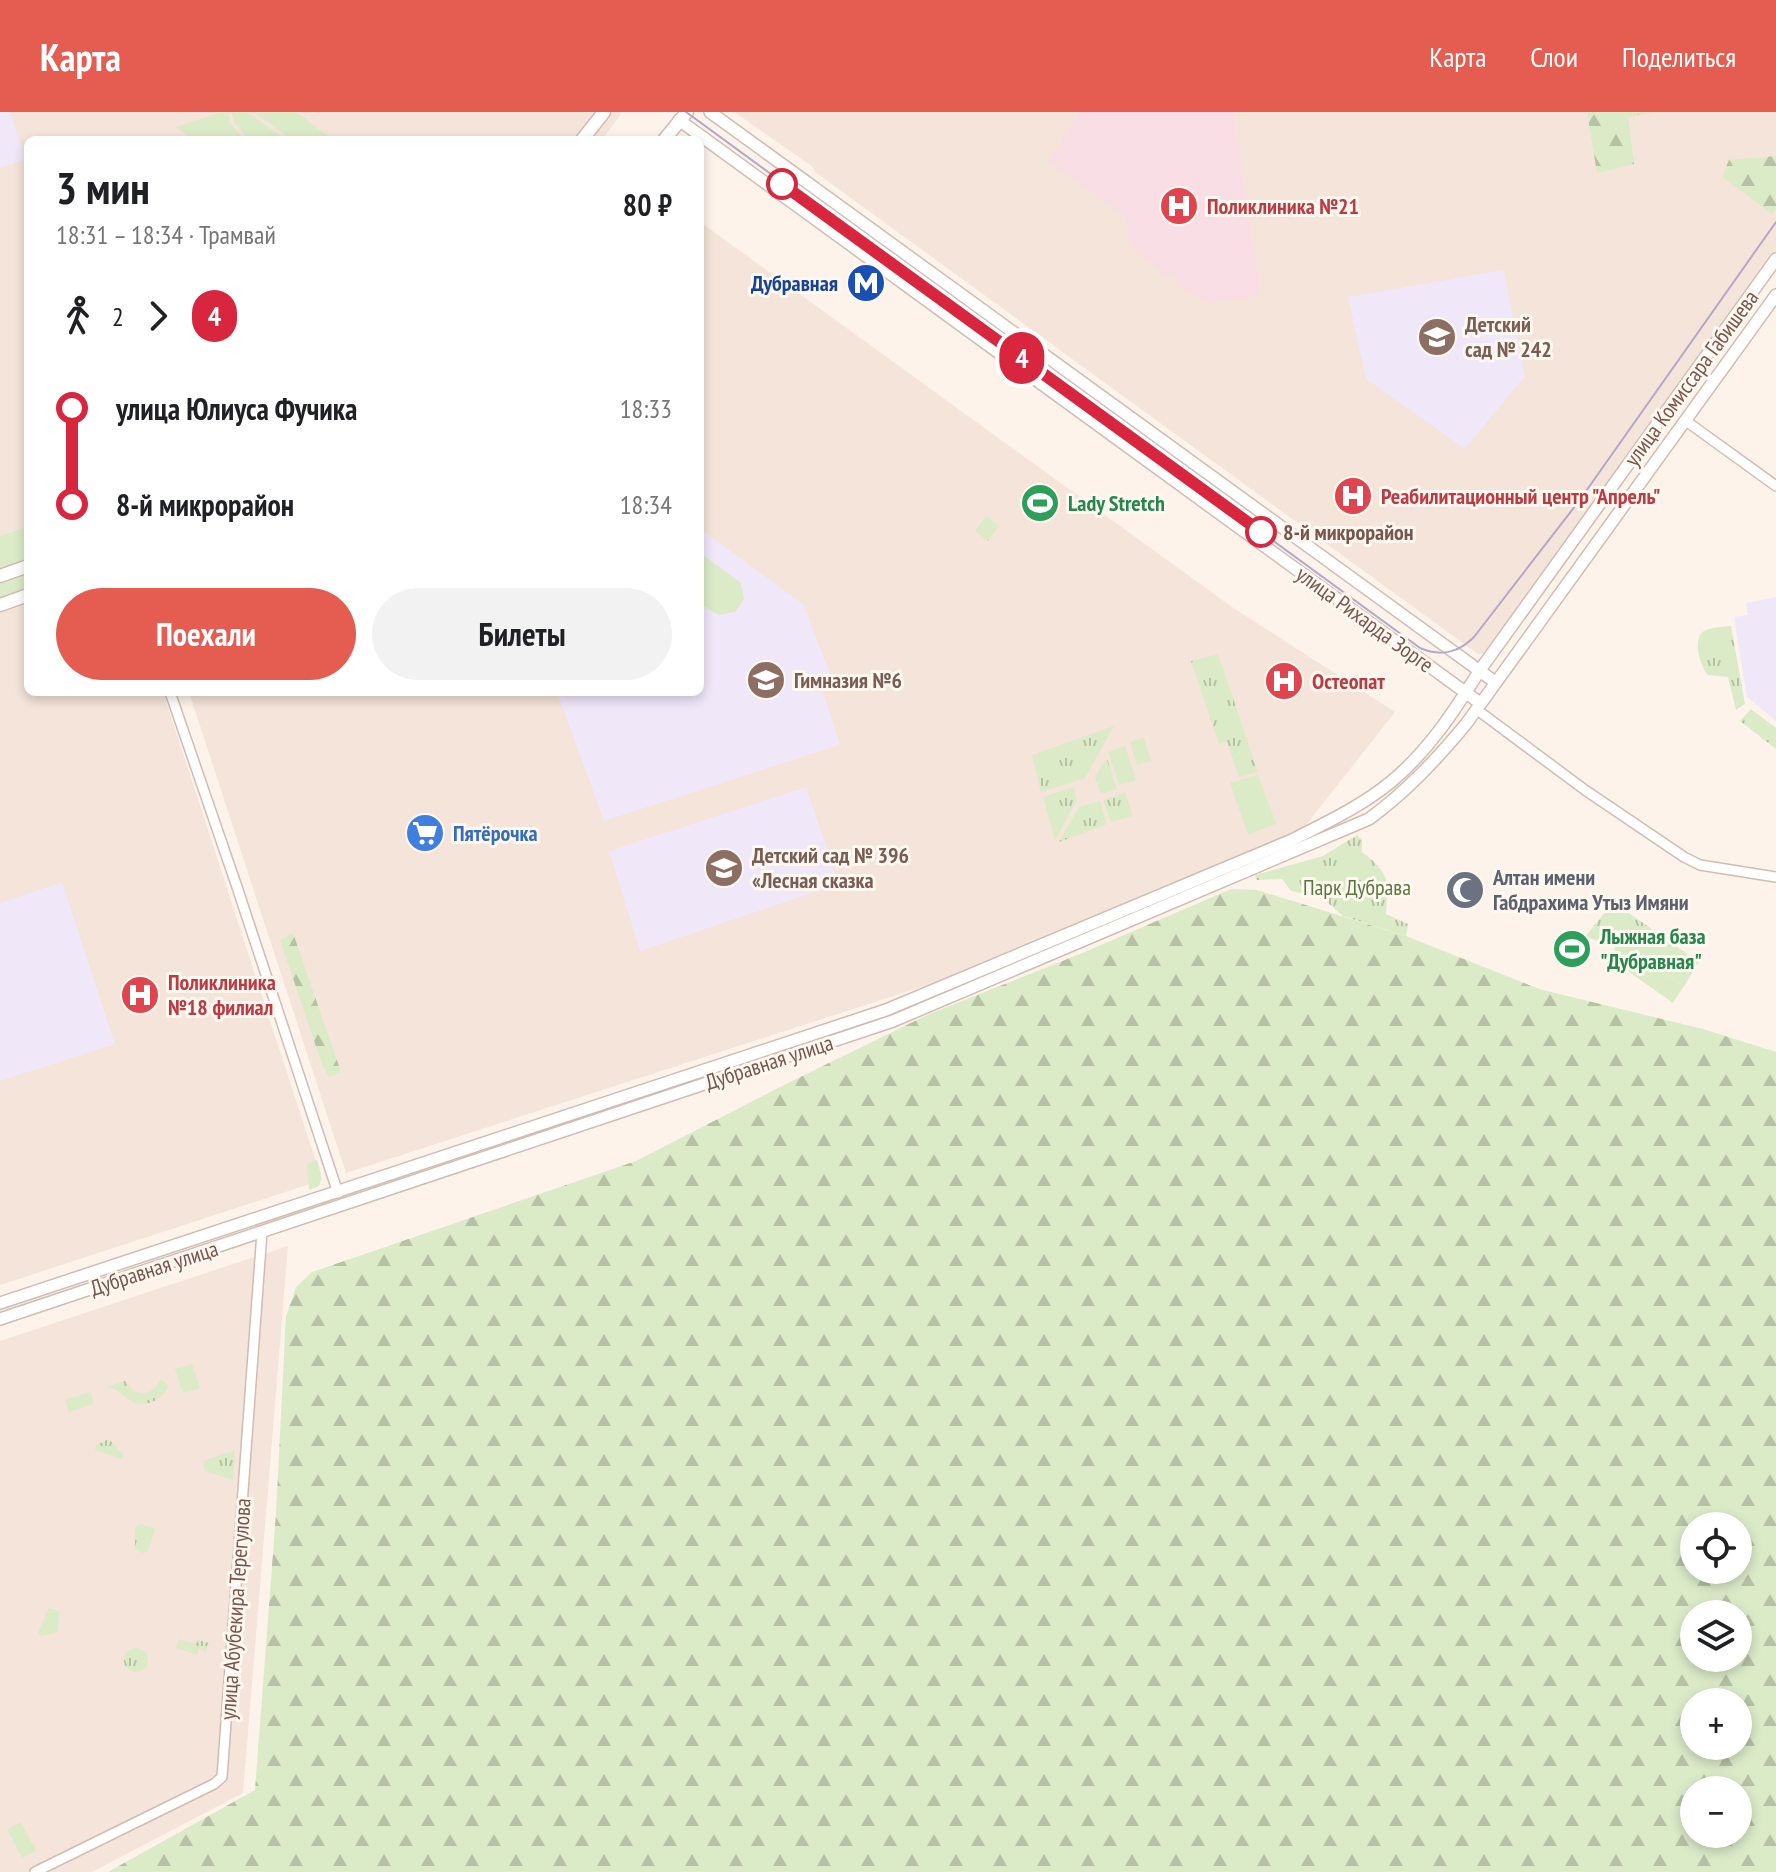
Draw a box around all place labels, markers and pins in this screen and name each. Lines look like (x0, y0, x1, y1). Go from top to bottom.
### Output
unlabelled marker (767, 169, 797, 199)
hospital icon: Поликлиника №21 (1158, 185, 1200, 227)
place label: Поликлиника №21 (1207, 192, 1359, 220)
metro station icon: Дубравная (845, 262, 887, 304)
place label: Дубравная (751, 269, 838, 297)
place label: Детский сад № 242 (1465, 310, 1552, 363)
school or university icon: Детский сад № 242 (1416, 316, 1458, 358)
hospital icon: Реабилитационный центр "Апрель" (1332, 475, 1374, 517)
sports icon: Lady Stretch (1019, 482, 1061, 524)
place label: Реабилитационный центр "Апрель" (1381, 482, 1660, 510)
place label: Lady Stretch (1068, 489, 1165, 517)
marker: 8-й микрорайон (1246, 517, 1276, 547)
place label: 8-й микрорайон (1283, 518, 1414, 546)
school or university icon: Гимназия №6 (745, 659, 787, 701)
hospital icon: Остеопат (1263, 660, 1305, 702)
place label: Гимназия №6 (794, 666, 902, 694)
place label: Остеопат (1312, 667, 1385, 695)
supermarket icon: Пятёрочка (404, 812, 446, 854)
place label: Пятёрочка (453, 819, 538, 847)
place label: Детский сад № 396 «Лесная сказка (752, 841, 909, 894)
school or university icon: Детский сад № 396 «Лесная сказка (703, 847, 745, 889)
place label: Алтан имени Габдрахима Утыз Имяни (1492, 863, 1689, 916)
mosque icon: Алтан имени Габдрахима Утыз Имяни (1444, 869, 1486, 911)
place label: Лыжная база "Дубравная" (1599, 922, 1706, 975)
sports icon: Лыжная база "Дубравная" (1551, 928, 1593, 970)
place label: Поликлиника №18 филиал (168, 968, 276, 1021)
hospital icon: Поликлиника №18 филиал (119, 974, 161, 1016)

